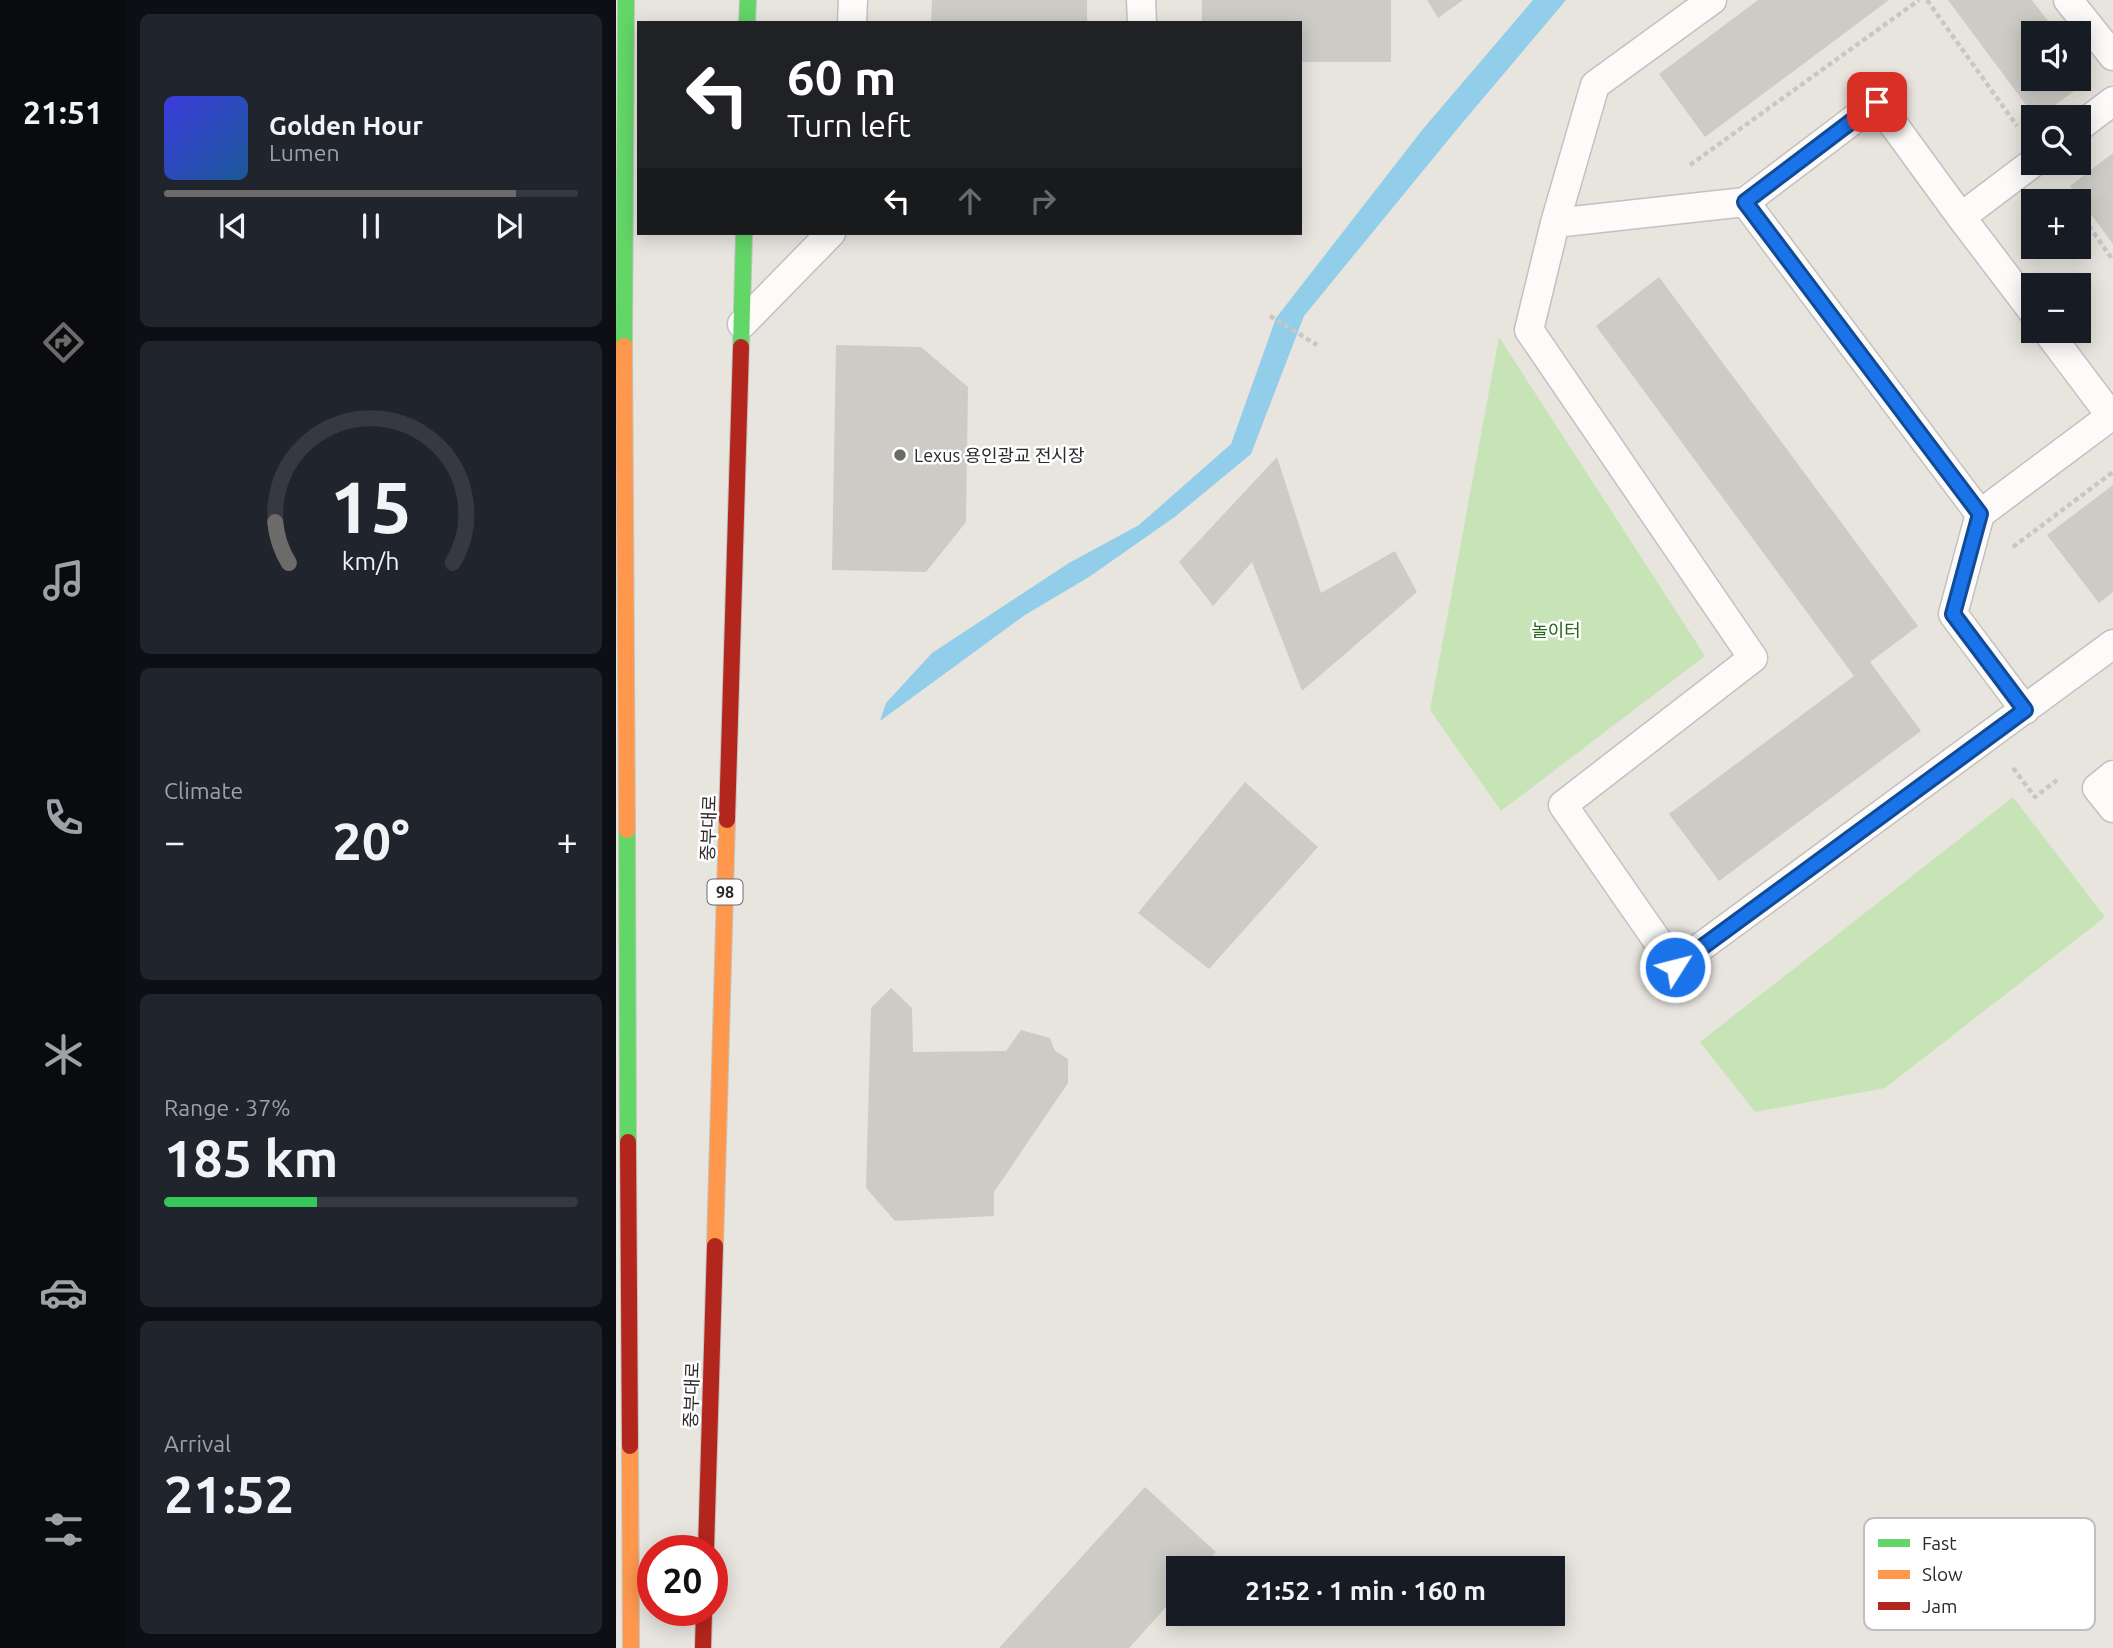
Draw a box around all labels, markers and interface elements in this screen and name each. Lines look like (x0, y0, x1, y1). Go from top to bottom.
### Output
map controls (2021, 21, 2091, 343)
button: sound (2021, 21, 2091, 91)
icon: left (672, 49, 763, 140)
text: 60 m (787, 49, 896, 104)
pin (1847, 72, 1907, 132)
icon: arrive (1858, 83, 1896, 121)
text: 21:51 (23, 94, 103, 130)
button: search (2021, 105, 2091, 175)
text: Turn left (787, 107, 911, 143)
text: Golden Hour (269, 111, 423, 140)
text: Lumen (269, 140, 340, 165)
icon: left (878, 182, 916, 220)
icon: ahead (951, 182, 989, 220)
icon: right (1024, 182, 1062, 220)
button: + (2021, 189, 2091, 259)
icon: previous (214, 207, 252, 245)
icon: pause (352, 207, 390, 245)
icon: next (490, 207, 528, 245)
button: − (2021, 273, 2091, 343)
icon: directions (39, 318, 88, 367)
place label: Lexus 용인광교 전시장 (914, 445, 1084, 465)
marker: Lexus 용인광교 전시장 (892, 447, 908, 463)
text: 15 (330, 466, 412, 548)
text: km/h (342, 547, 400, 575)
icon: music (39, 556, 88, 605)
park label: 놀이터 (1531, 620, 1581, 640)
text: Climate (164, 778, 243, 803)
icon: phone (39, 793, 88, 842)
street label: 중부대로 (697, 795, 719, 861)
text: 20° (332, 812, 410, 870)
text: − (164, 820, 185, 862)
text: + (557, 820, 578, 862)
road number: 98 (708, 880, 742, 904)
position arrow (1638, 930, 1712, 1004)
icon: climate (39, 1030, 88, 1079)
text: Range · 37% (164, 1095, 291, 1120)
text: 185 km (164, 1129, 338, 1187)
icon: car (39, 1268, 88, 1317)
street label: 중부대로 (680, 1362, 702, 1428)
text: Arrival (164, 1431, 231, 1456)
text: 21:52 (164, 1465, 294, 1523)
icon: filters (39, 1505, 88, 1554)
legend (1864, 1518, 2095, 1630)
text: Fast (1922, 1532, 1957, 1554)
speed limit sign: 20 (637, 1535, 728, 1626)
text: Slow (1922, 1563, 1963, 1585)
text: 21:52 · 1 min · 160 m (1245, 1576, 1486, 1605)
text: Jam (1922, 1595, 1958, 1617)

